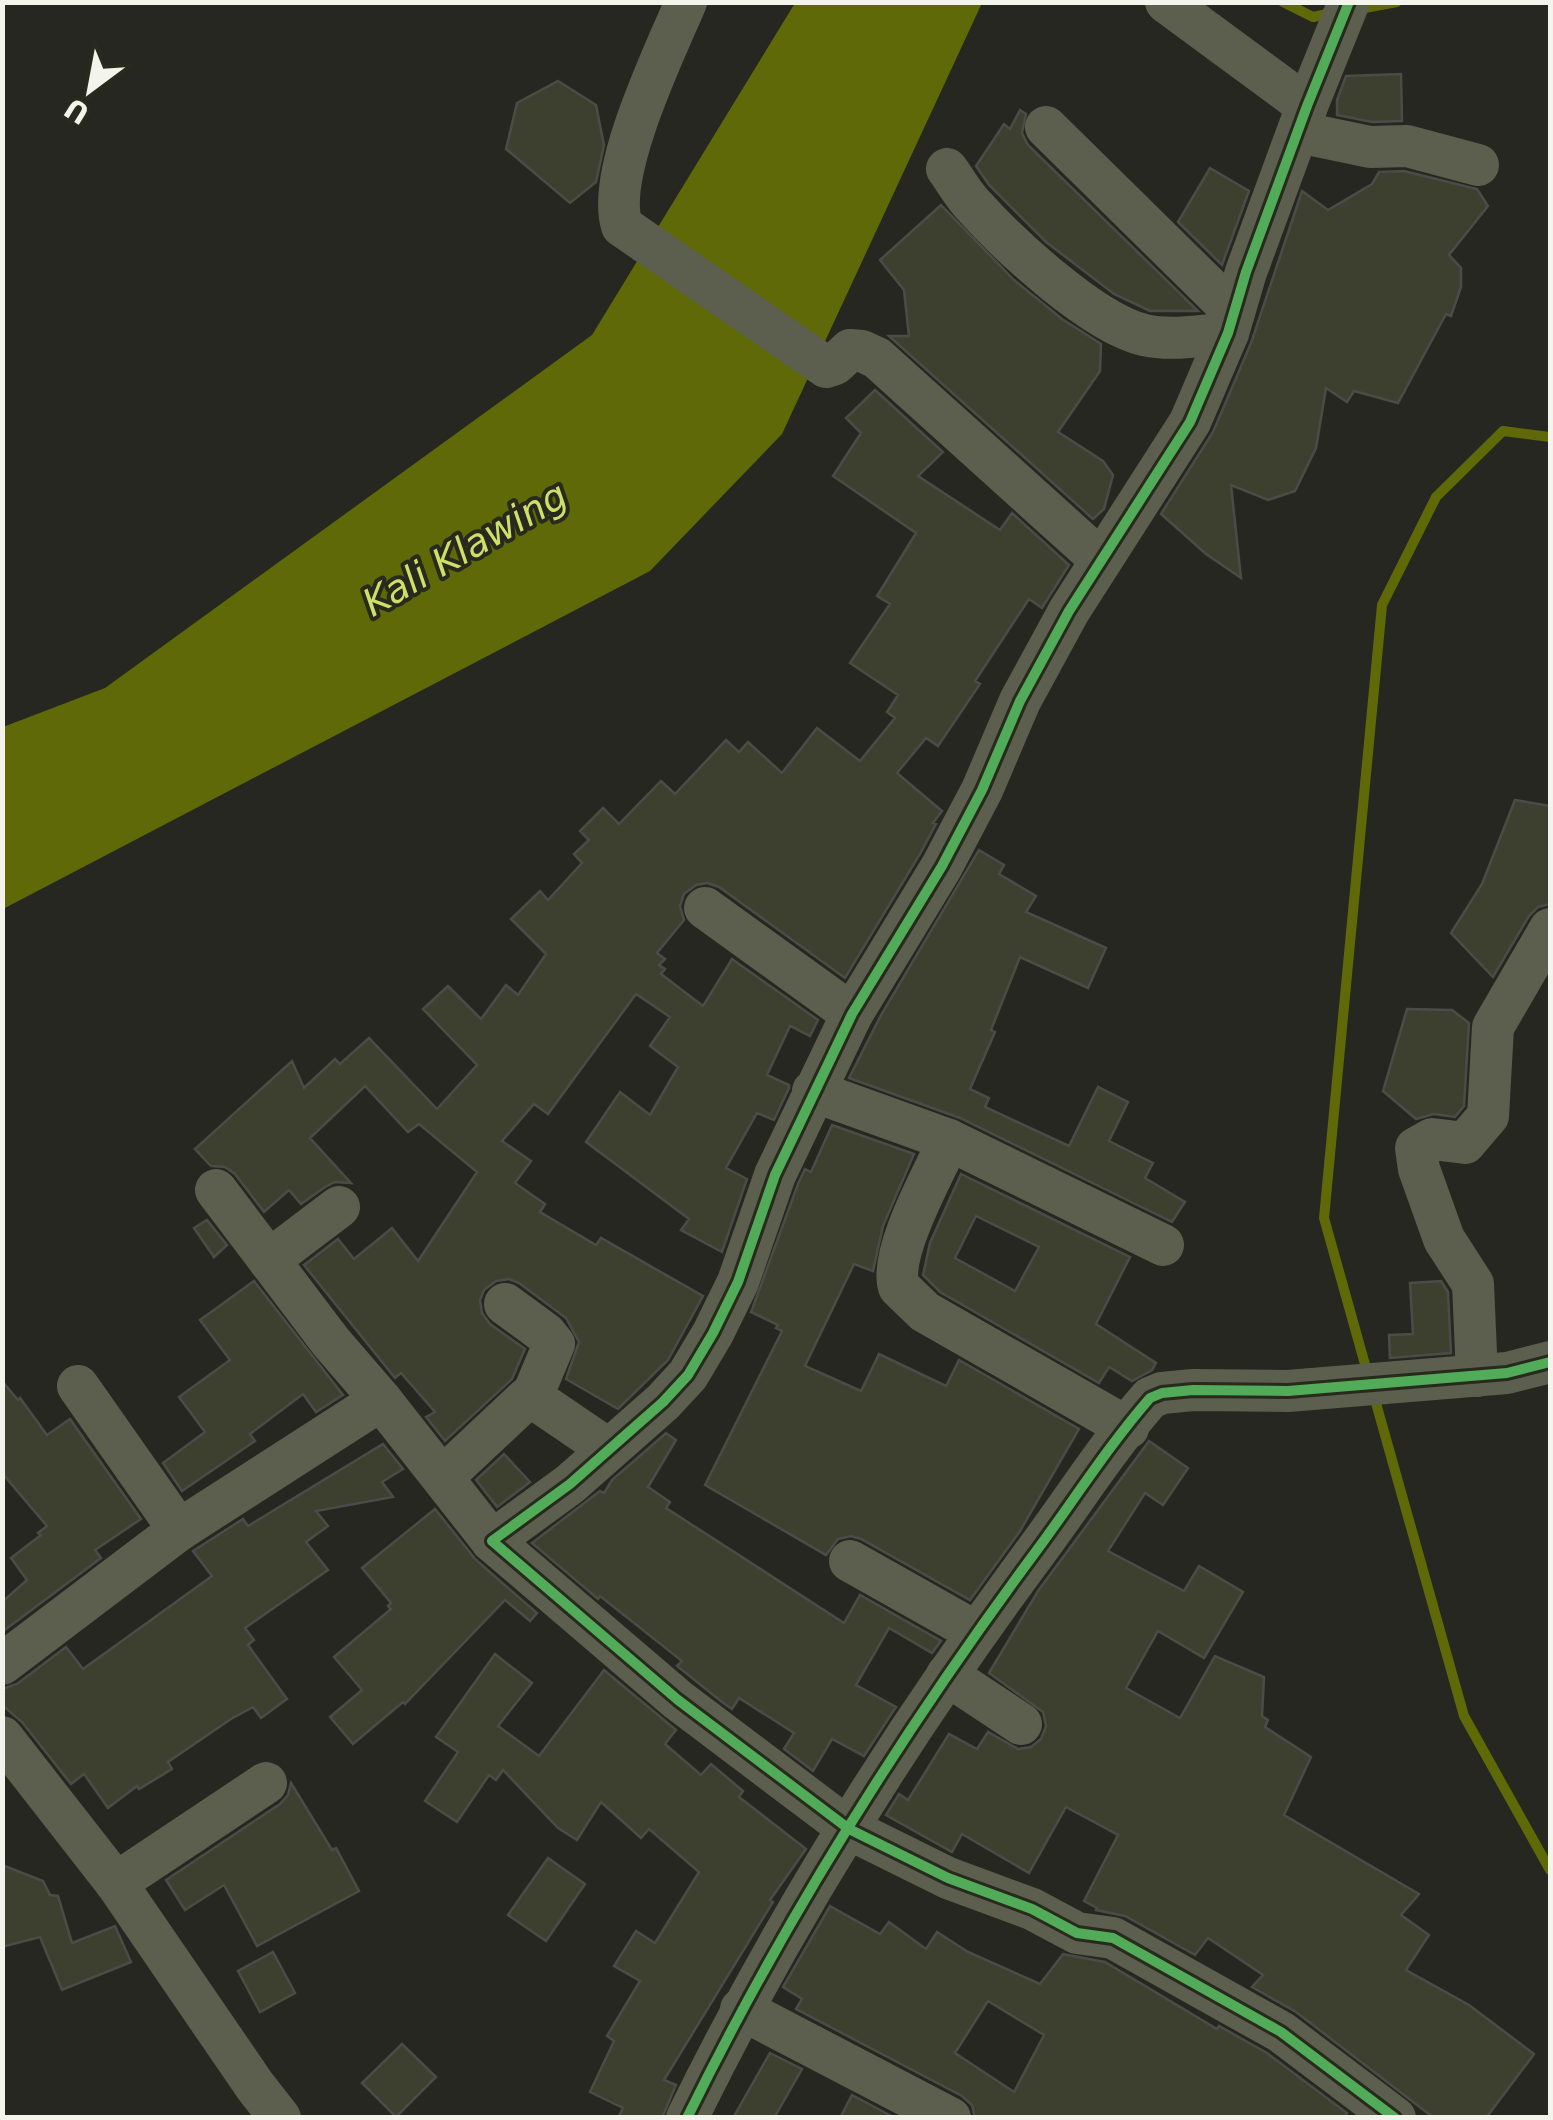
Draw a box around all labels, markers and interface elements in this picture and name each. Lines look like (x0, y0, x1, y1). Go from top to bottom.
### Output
north arrow (40, 40, 140, 140)
text: U (59, 91, 95, 131)
water label: Kali Klawing (355, 473, 575, 625)

